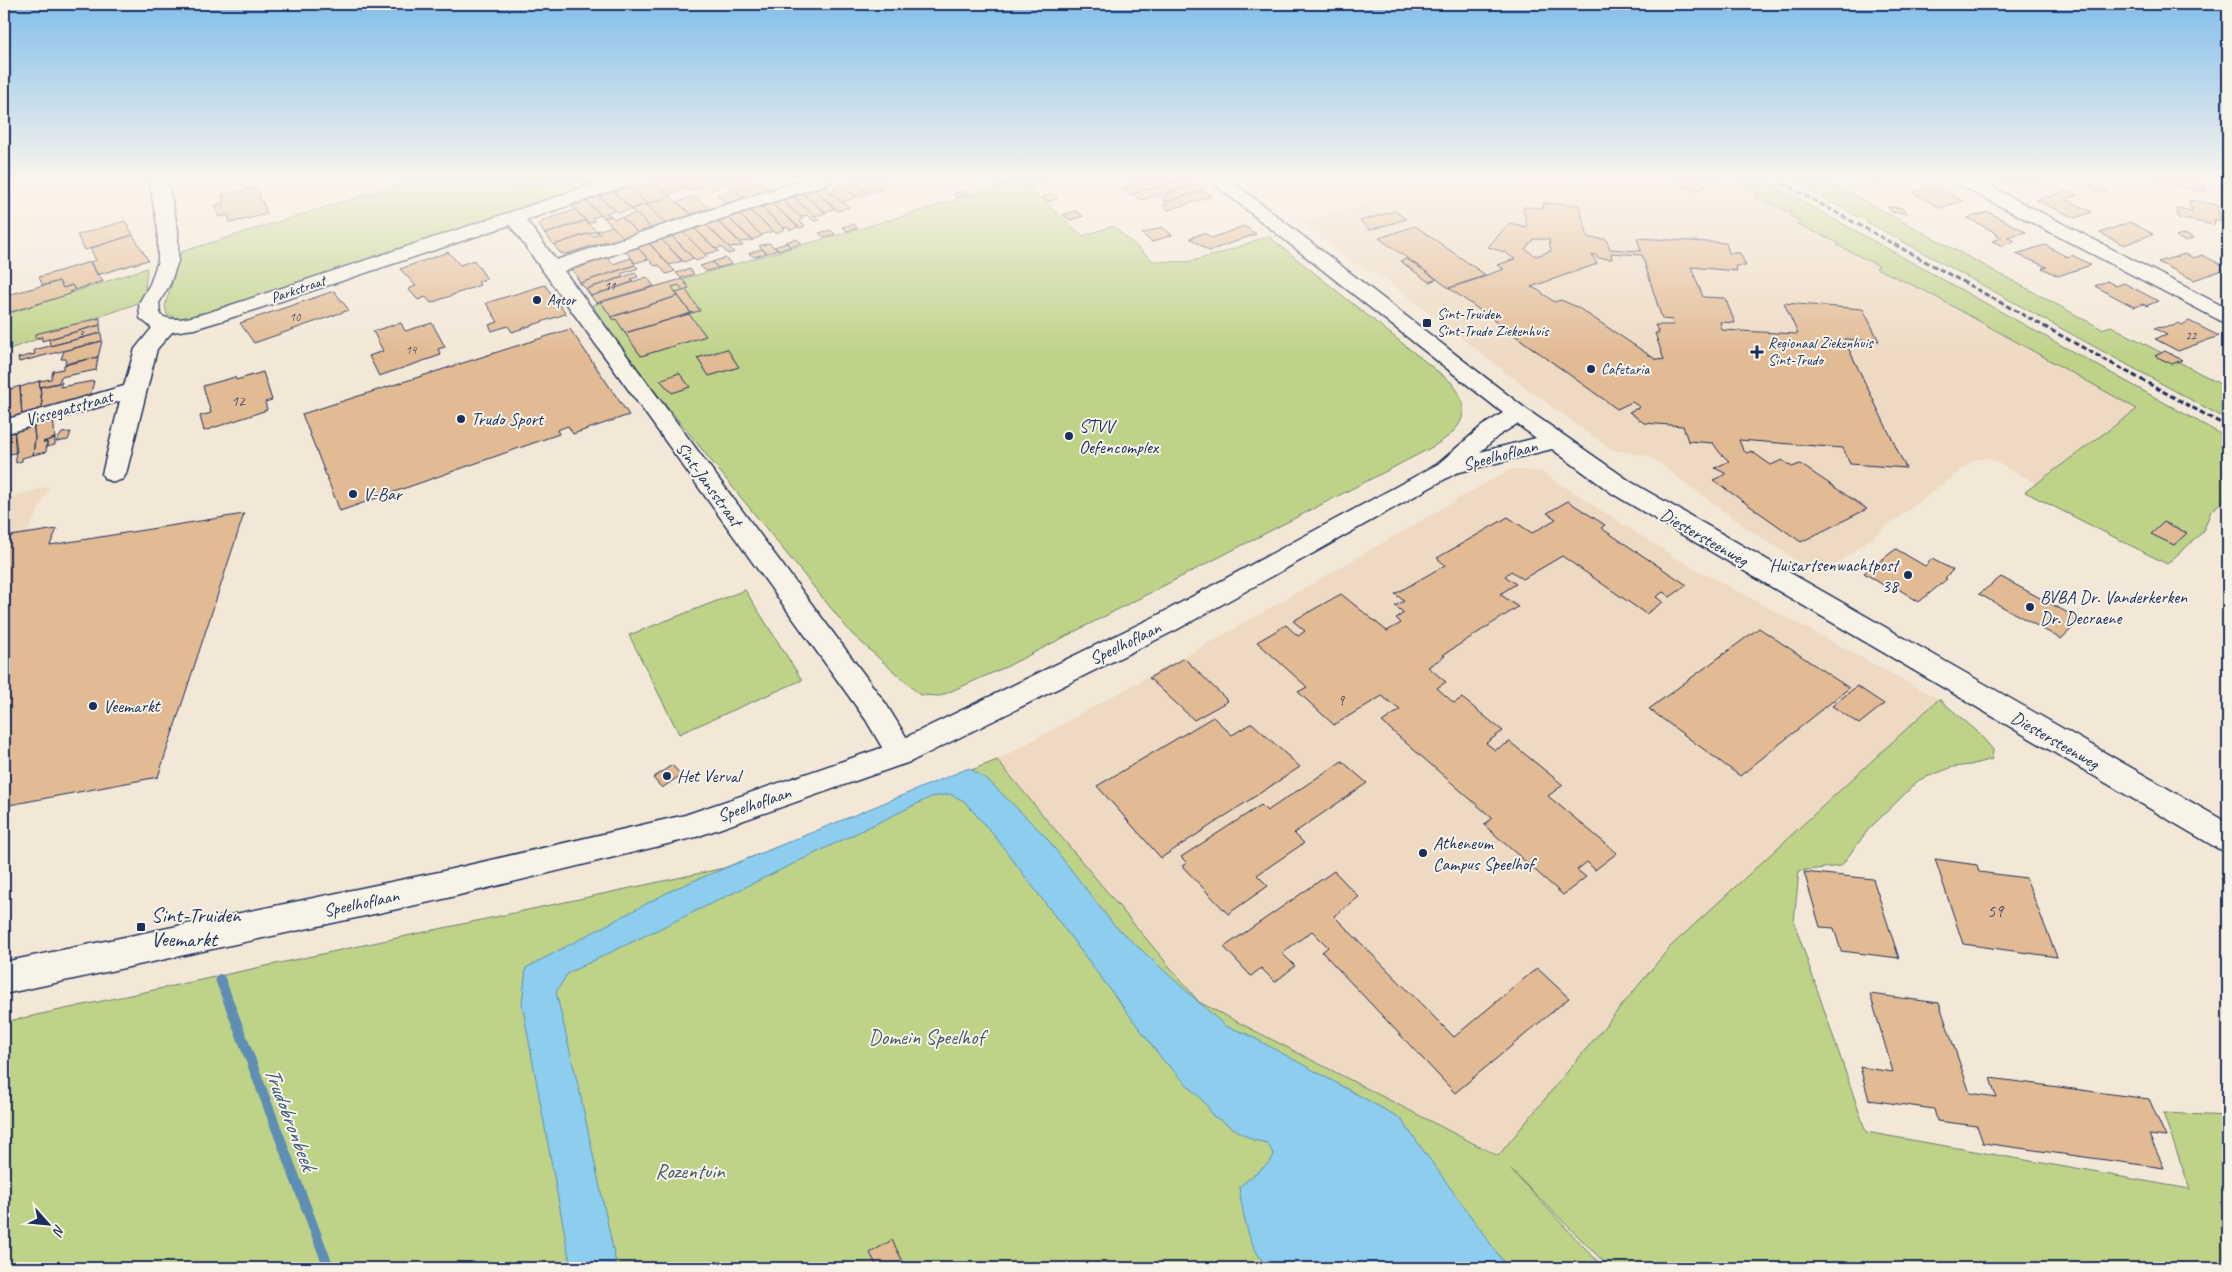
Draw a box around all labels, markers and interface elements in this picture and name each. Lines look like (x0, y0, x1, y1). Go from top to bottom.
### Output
street label: Parkstraat (268, 271, 330, 308)
house number: 11 (605, 278, 616, 294)
place label: Aqtor (547, 291, 577, 310)
marker: Aqtor (531, 294, 543, 306)
place label: Sint-Truiden Sint-Trudo Ziekenhuis (1437, 305, 1550, 341)
house number: 10 (290, 309, 302, 325)
marker: Sint-Truiden Sint-Trudo Ziekenhuis (1421, 317, 1433, 329)
house number: 3 (78, 326, 85, 342)
house number: 22 (2186, 328, 2198, 344)
place label: Regionaal Ziekenhuis Sint-Trudo (1768, 334, 1874, 370)
house number: 14 (406, 342, 418, 358)
marker: Regionaal Ziekenhuis Sint-Trudo (1750, 345, 1764, 359)
place label: Cafetaria (1601, 360, 1650, 379)
marker: Cafetaria (1585, 363, 1597, 375)
street label: Vissegatstraat (23, 385, 117, 431)
house number: 12 (231, 392, 246, 411)
place label: Trudo Sport (471, 408, 545, 430)
marker: Trudo Sport (455, 413, 467, 425)
place label: STVV Oefencomplex (1079, 415, 1160, 458)
marker: STVV Oefencomplex (1063, 430, 1075, 442)
street label: Speelhoflaan (1460, 434, 1541, 475)
street label: Sint-Jansstraat (671, 438, 749, 533)
place label: V-Bar (363, 483, 404, 505)
marker: V-Bar (347, 488, 359, 500)
street label: Diestersteenweg (1656, 503, 1753, 572)
place label: Huisartsenwachtpost 38 (1769, 554, 1901, 597)
marker: Huisartsenwachtpost 38 (1902, 569, 1914, 581)
place label: BVBA Dr. Vanderkerken Dr. Decraene (2040, 586, 2188, 629)
marker: BVBA Dr. Vanderkerken Dr. Decraene (2024, 601, 2036, 613)
street label: Speelhoflaan (1086, 616, 1165, 670)
house number: 9 (1338, 691, 1346, 710)
place label: Veemarkt (103, 695, 161, 717)
marker: Veemarkt (87, 700, 99, 712)
street label: Diestersteenweg (2007, 706, 2104, 775)
place label: Het Verval (677, 765, 743, 787)
marker: Het Verval (661, 770, 673, 782)
street label: Speelhoflaan (714, 781, 794, 827)
place label: Atheneum Campus Speelhof (1433, 832, 1537, 875)
marker: Atheneum Campus Speelhof (1417, 847, 1429, 859)
street label: Speelhoflaan (321, 884, 401, 922)
house number: 59 (1987, 900, 2005, 922)
place label: Sint-Truiden Veemarkt (151, 902, 242, 952)
marker: Sint-Truiden Veemarkt (135, 921, 147, 933)
park label: Domein Speelhof (868, 1024, 988, 1050)
water label: Trudobronbeek (258, 1063, 324, 1177)
park label: Rozentuin (655, 1158, 725, 1184)
north arrow (22, 1200, 72, 1250)
text: N (49, 1222, 69, 1239)

